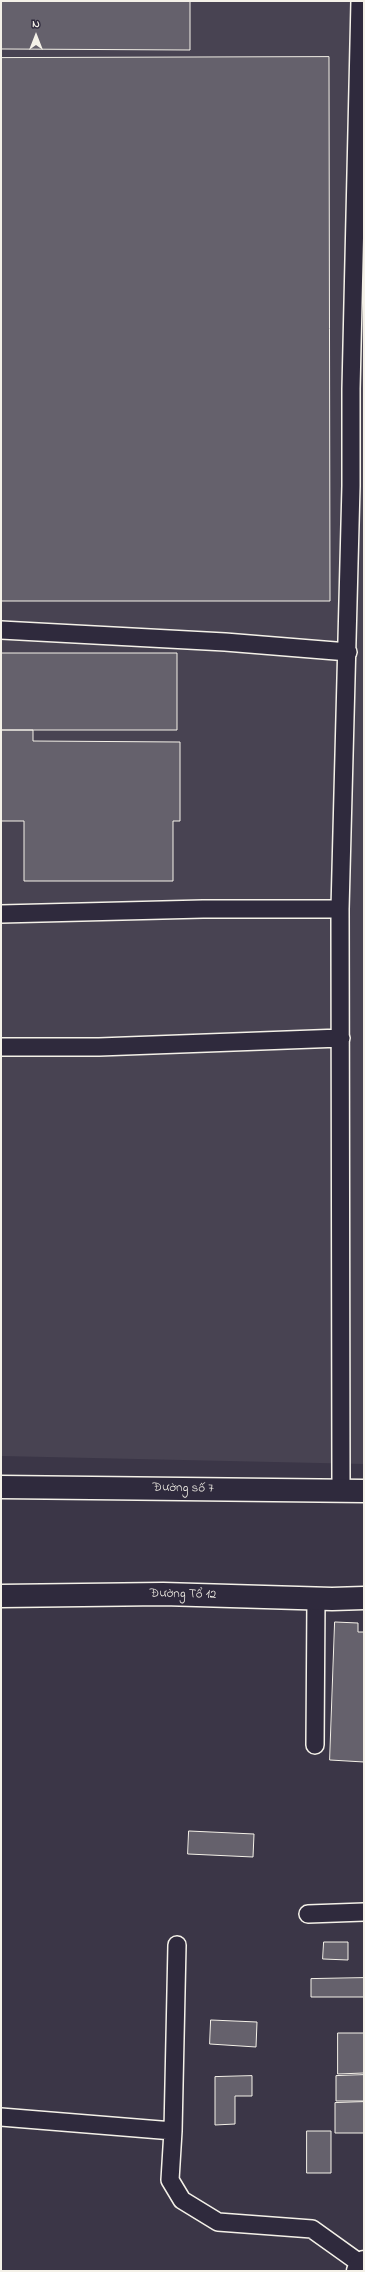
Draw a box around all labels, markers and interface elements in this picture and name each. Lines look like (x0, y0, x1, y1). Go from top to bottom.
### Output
north arrow (16, 16, 56, 56)
text: N (32, 16, 40, 32)
street label: Đường số 7 (152, 1481, 214, 1497)
street label: Đường Tổ 12 (149, 1587, 217, 1603)

